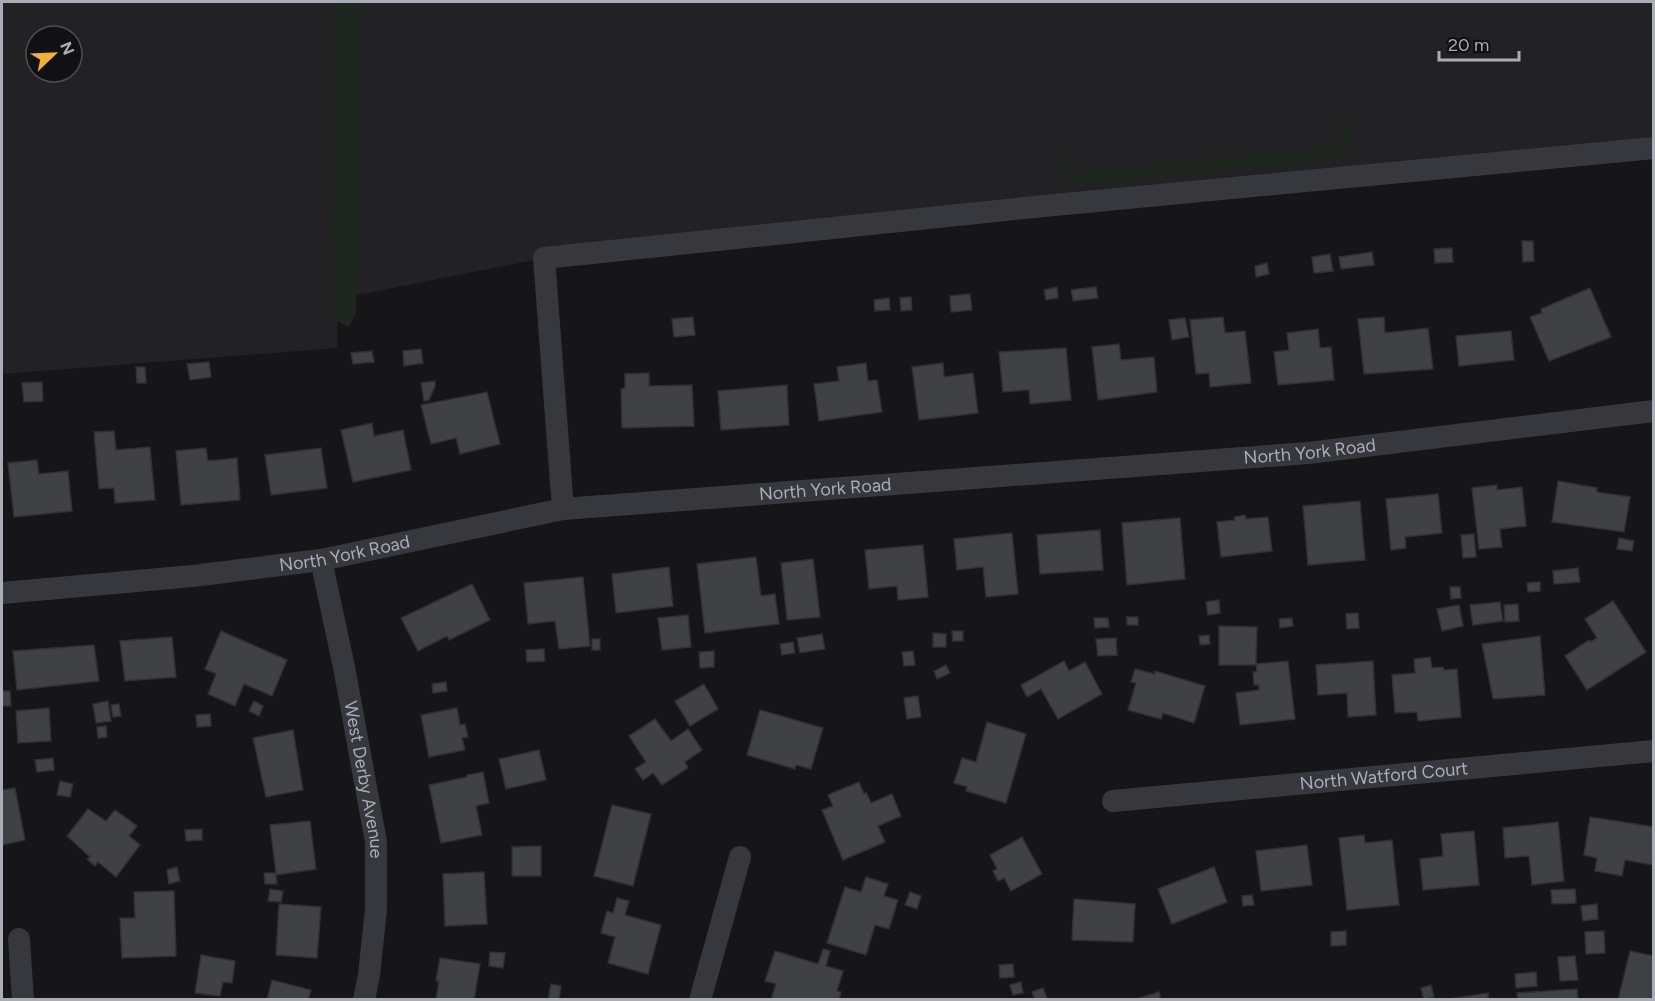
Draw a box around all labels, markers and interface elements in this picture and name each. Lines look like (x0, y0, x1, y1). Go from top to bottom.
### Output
north arrow (24, 24, 84, 84)
scale bar (1439, 24, 1518, 62)
text: 20 m (1448, 34, 1489, 56)
text: N (56, 39, 79, 58)
street label: North York Road (1243, 434, 1377, 469)
street label: North York Road (758, 473, 892, 505)
street label: North York Road (278, 531, 412, 576)
street label: West Derby Avenue (339, 699, 387, 859)
street label: North Watford Court (1299, 757, 1469, 795)

